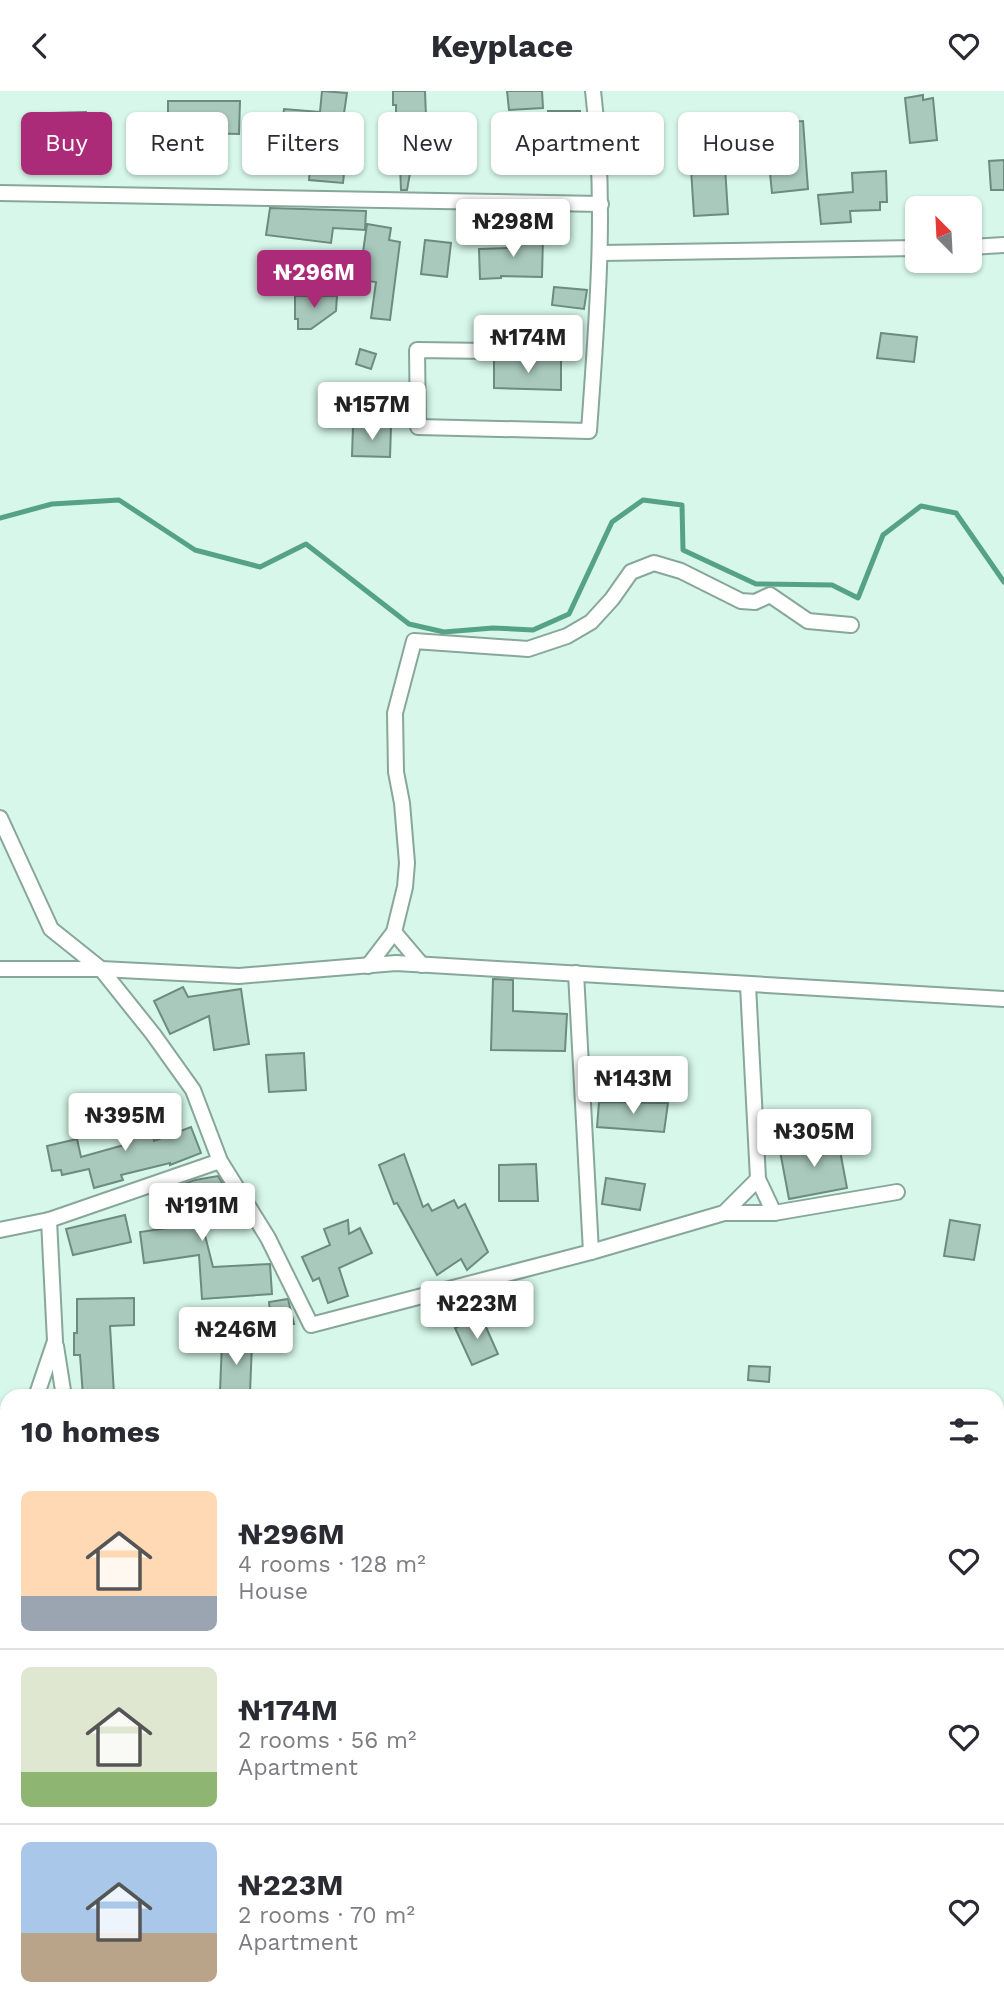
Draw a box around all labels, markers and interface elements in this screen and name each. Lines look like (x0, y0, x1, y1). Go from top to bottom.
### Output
icon: back (21, 27, 59, 65)
text: Keyplace (431, 27, 573, 65)
icon: heart (945, 27, 983, 65)
chip: Buy (21, 112, 112, 175)
chip: Rent (126, 112, 228, 175)
chip: Filters (242, 112, 364, 175)
chip: New (378, 112, 477, 175)
chip: Apartment (491, 112, 664, 175)
chip: House (678, 112, 799, 175)
north arrow (905, 196, 982, 273)
map controls (905, 196, 982, 273)
pin: ₦298M (464, 199, 562, 259)
text: ₦298M (472, 208, 554, 235)
pin: ₦296M (265, 251, 363, 310)
text: ₦296M (273, 259, 355, 286)
pin: ₦174M (479, 315, 577, 375)
text: ₦174M (490, 324, 566, 351)
pin: ₦157M (323, 383, 421, 442)
text: ₦157M (334, 391, 410, 418)
pin: ₦143M (584, 1056, 682, 1116)
text: ₦143M (594, 1065, 672, 1092)
pin: ₦395M (76, 1093, 174, 1153)
text: ₦395M (85, 1102, 165, 1129)
pin: ₦305M (765, 1109, 863, 1169)
text: ₦305M (773, 1118, 855, 1145)
pin: ₦191M (153, 1183, 251, 1243)
text: ₦191M (165, 1192, 239, 1219)
pin: ₦223M (428, 1281, 526, 1341)
text: ₦223M (437, 1290, 517, 1317)
pin: ₦246M (187, 1307, 285, 1367)
text: ₦246M (195, 1316, 277, 1343)
icon: filters (945, 1412, 983, 1450)
text: 10 homes (21, 1414, 160, 1449)
text: ₦296M (238, 1516, 345, 1551)
icon: home (77, 1519, 161, 1603)
icon: heart (945, 1542, 983, 1580)
text: 4 rooms · 128 m² (238, 1551, 426, 1578)
text: House (238, 1578, 308, 1605)
text: ₦174M (238, 1692, 338, 1727)
icon: home (77, 1695, 161, 1779)
icon: heart (945, 1718, 983, 1756)
text: 2 rooms · 56 m² (238, 1727, 416, 1754)
text: Apartment (238, 1754, 358, 1781)
text: ₦223M (238, 1867, 344, 1902)
icon: home (77, 1870, 161, 1954)
icon: heart (945, 1893, 983, 1931)
text: 2 rooms · 70 m² (238, 1902, 415, 1929)
text: Apartment (238, 1929, 358, 1956)

